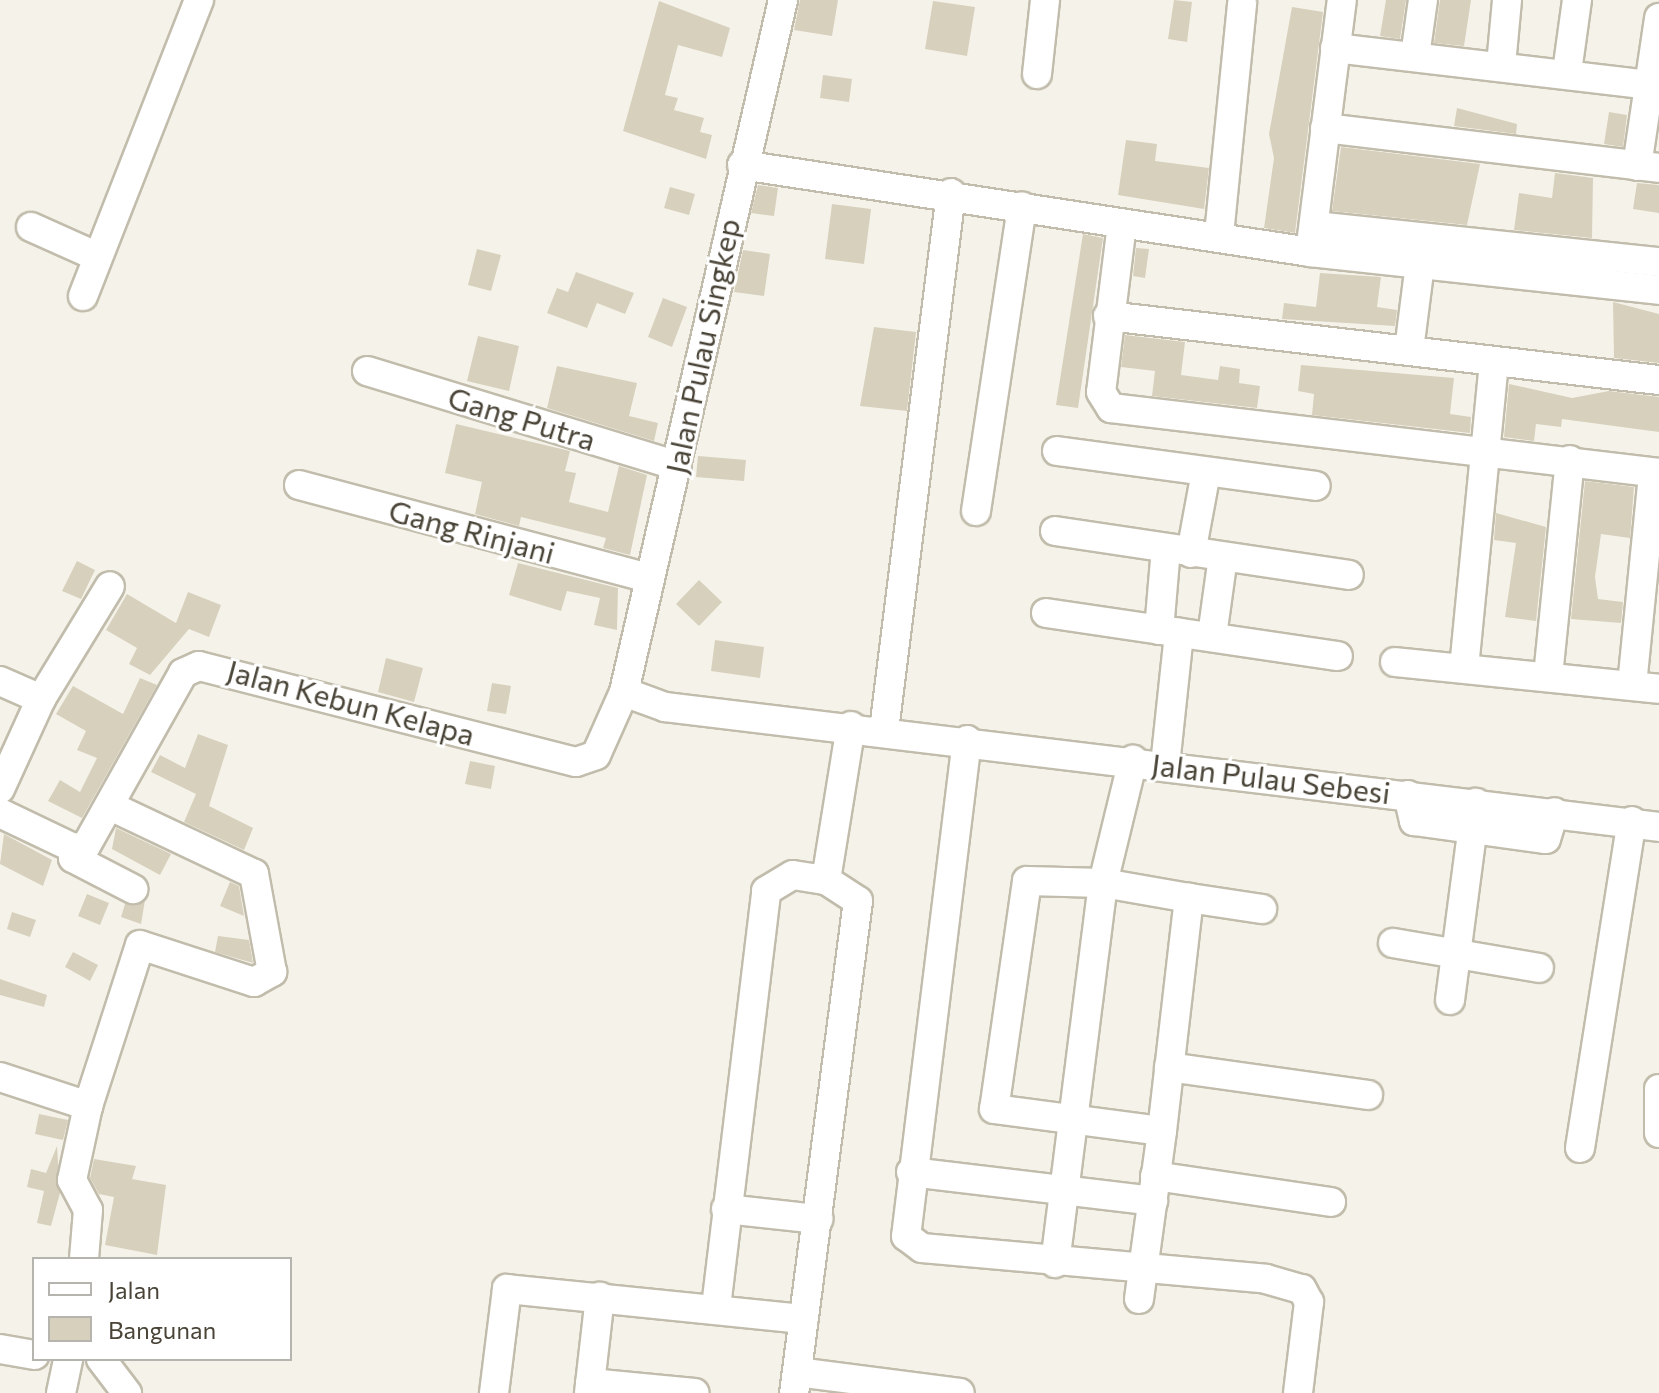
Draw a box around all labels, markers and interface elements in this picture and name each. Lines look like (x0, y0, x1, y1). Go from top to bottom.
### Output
street label: Jalan Pulau Singkep (657, 215, 747, 477)
street label: Gang Putra (444, 379, 600, 457)
street label: Gang Rinjani (385, 492, 559, 570)
street label: Jalan Kebun Kelapa (223, 652, 479, 752)
street label: Jalan Pulau Sebesi (1149, 745, 1393, 811)
legend (32, 1257, 292, 1361)
text: Jalan (108, 1275, 160, 1304)
text: Bangunan (108, 1315, 216, 1344)

